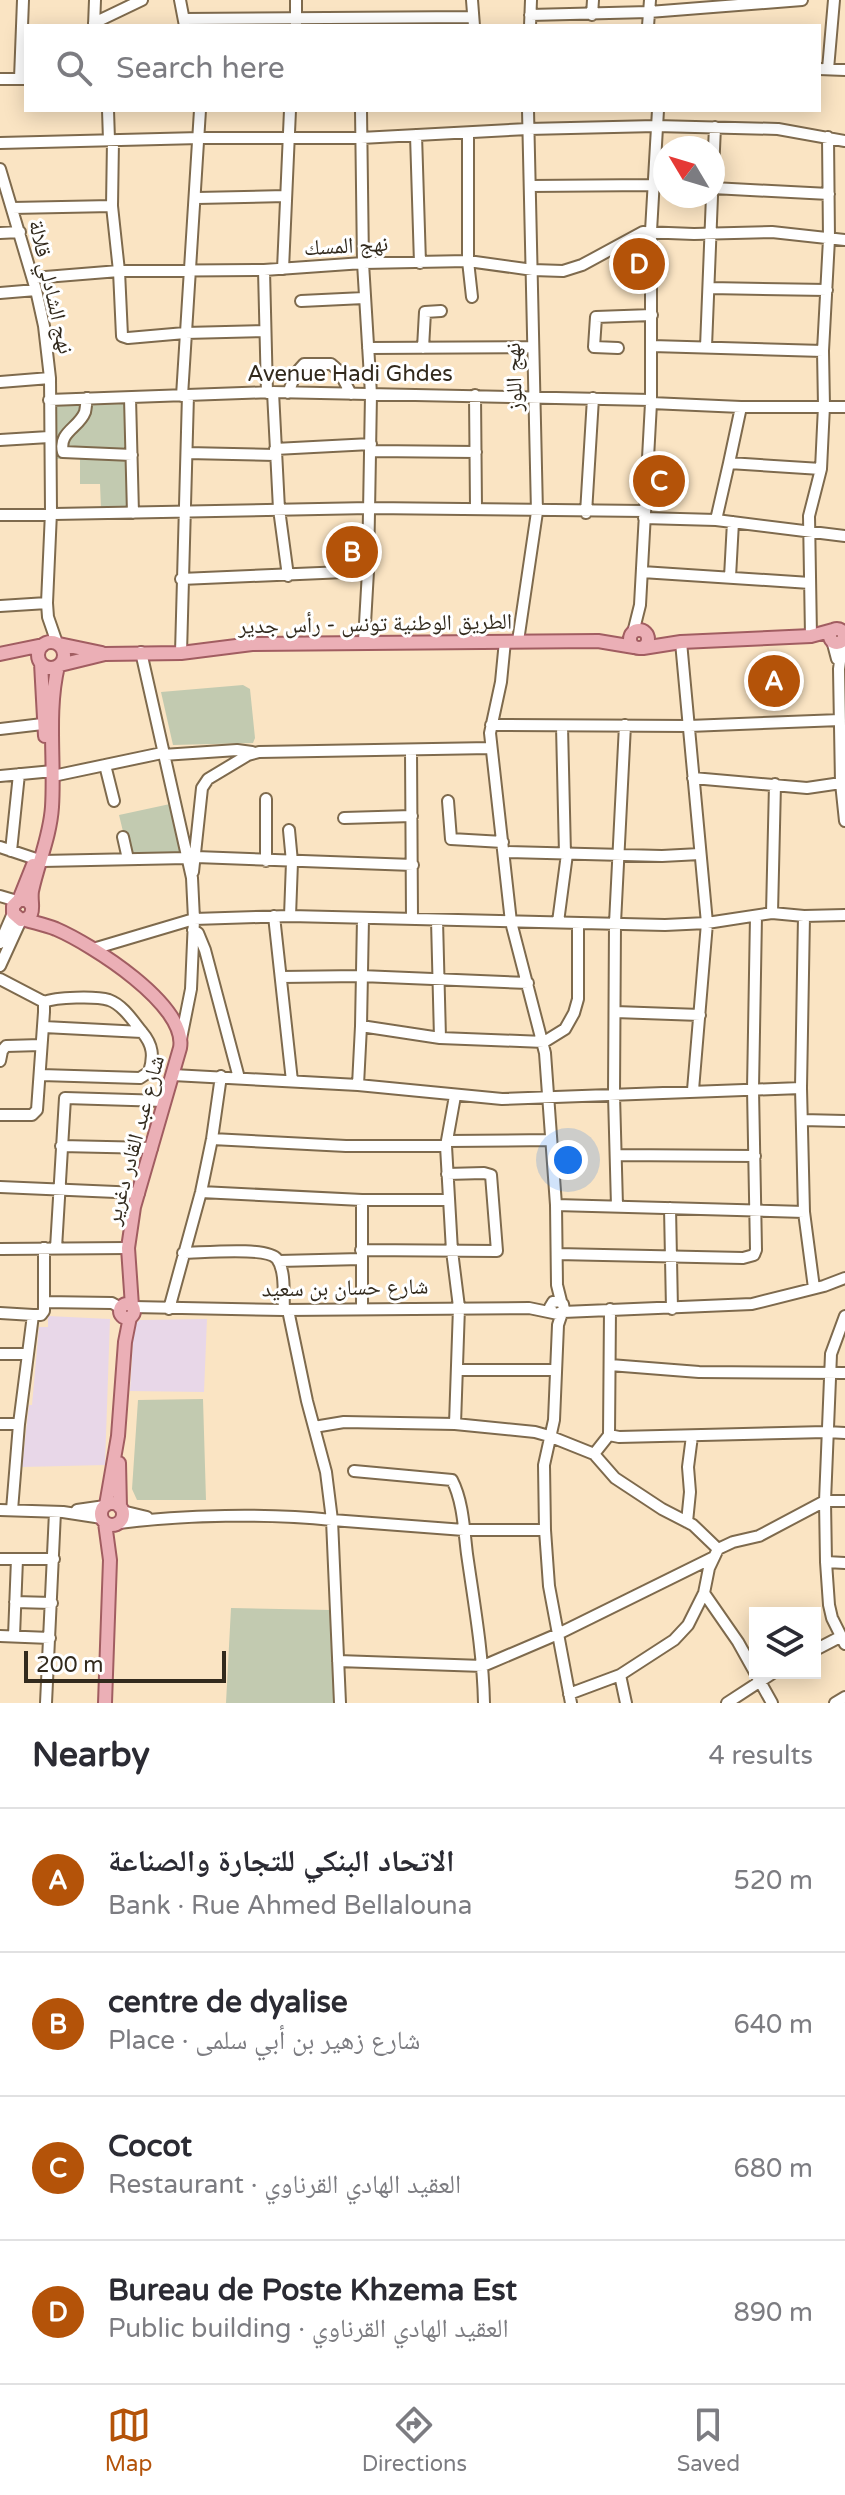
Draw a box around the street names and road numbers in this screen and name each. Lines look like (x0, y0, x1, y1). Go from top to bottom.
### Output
street label: نهج الشادلي قلالة (19, 217, 79, 357)
street label: نهج المسك (303, 231, 389, 261)
street label: نهج اللوز (500, 342, 528, 413)
street label: Avenue Hadi Ghdes (247, 361, 453, 387)
street label: الطريق الوطنية تونس - رأس جدير (237, 608, 512, 639)
street label: شارع عبد القادر دغرير (100, 1053, 170, 1228)
street label: شارع حسان بن سعيد (261, 1274, 429, 1302)

